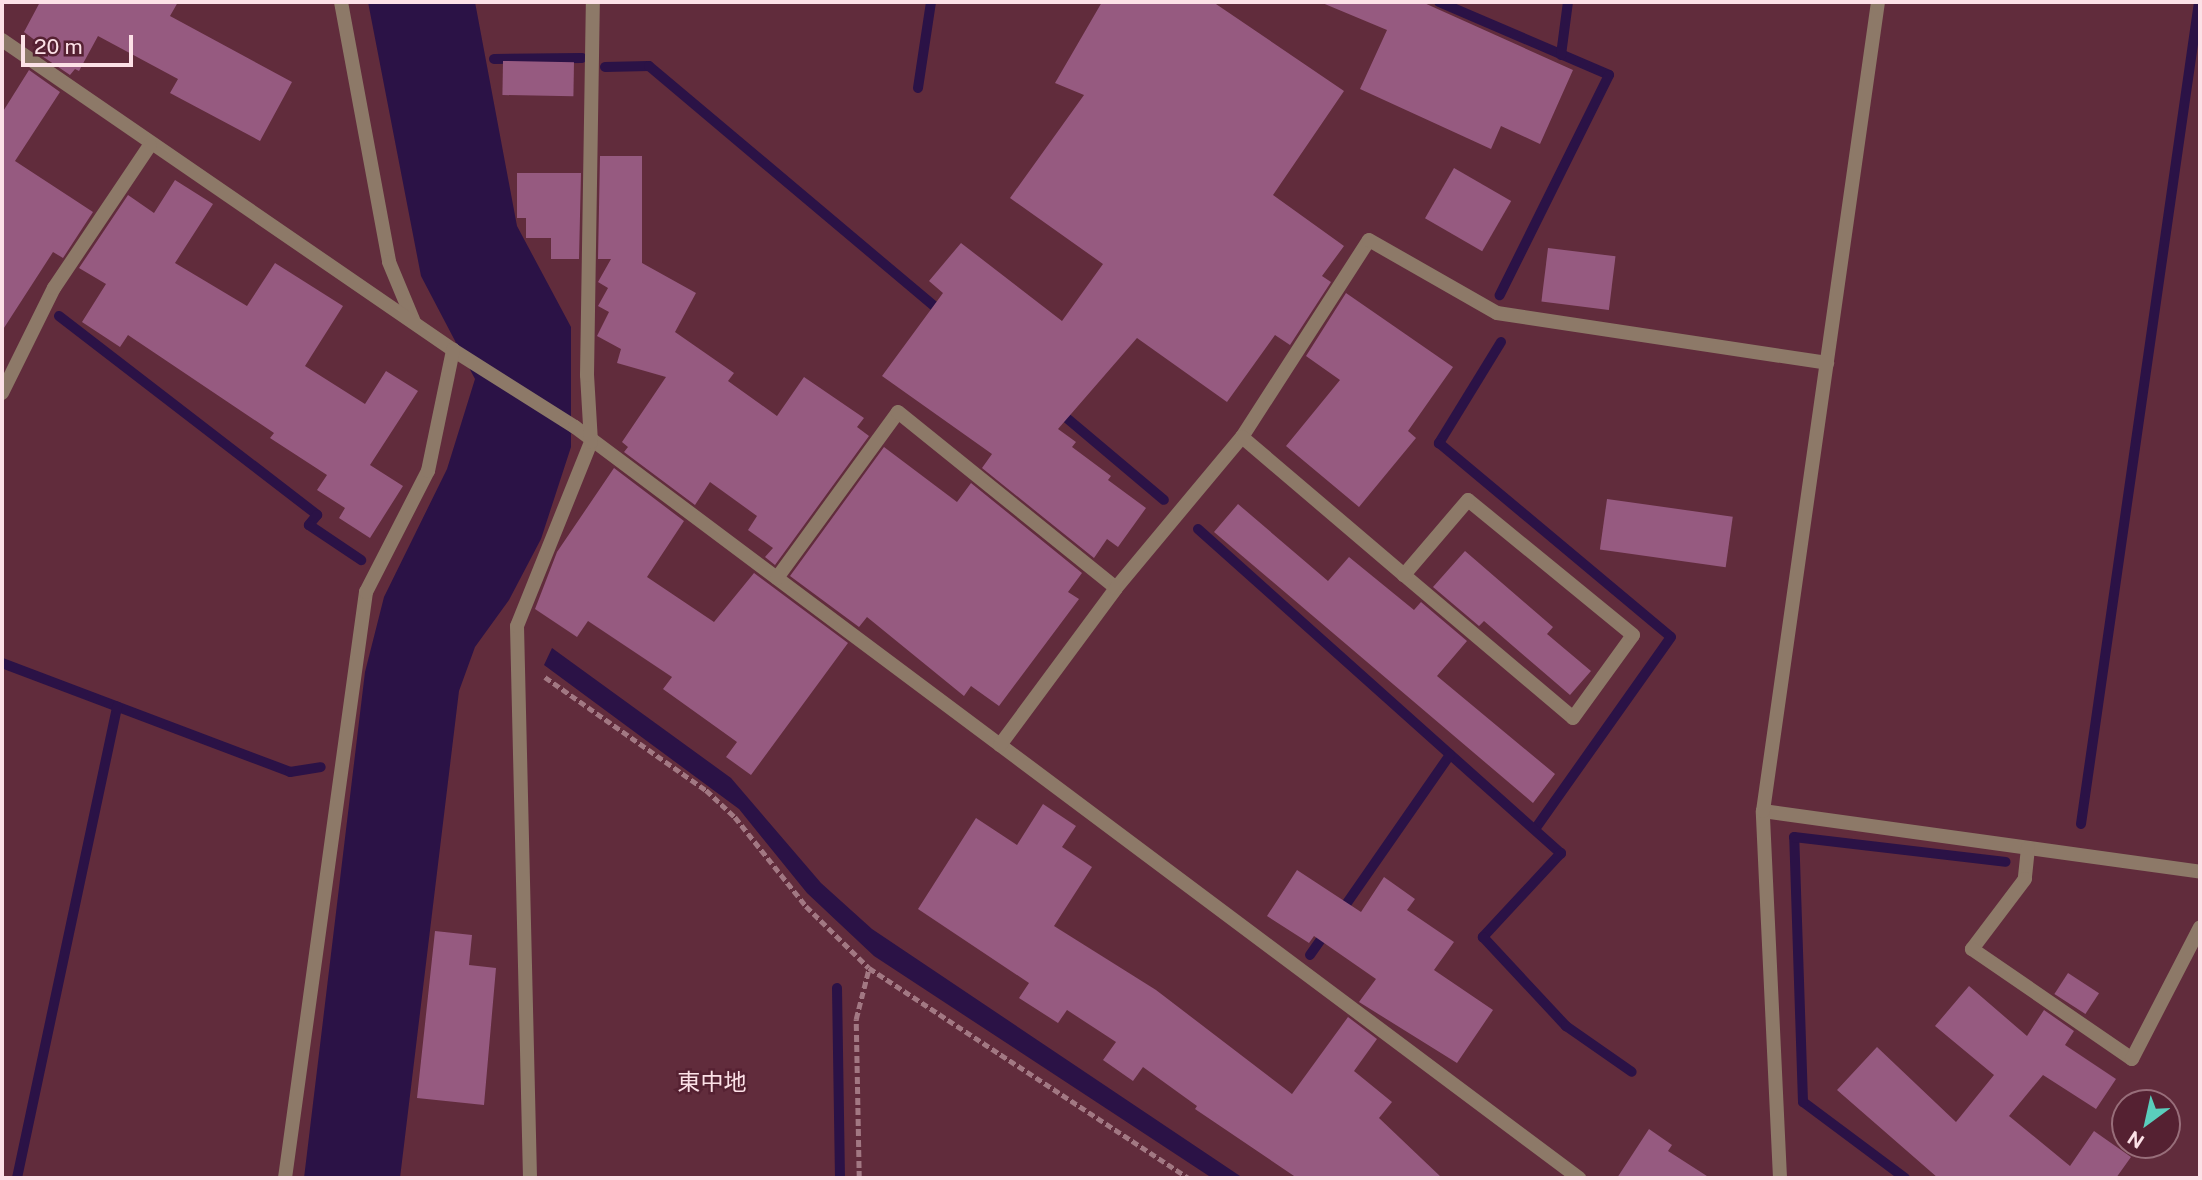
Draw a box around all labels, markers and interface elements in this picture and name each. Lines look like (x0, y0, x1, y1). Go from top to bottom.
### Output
scale bar (24, 21, 136, 65)
text: 20 m (34, 34, 83, 59)
district label: 東中地 (678, 1068, 746, 1096)
north arrow (2111, 1089, 2181, 1159)
text: N (2123, 1127, 2148, 1153)

